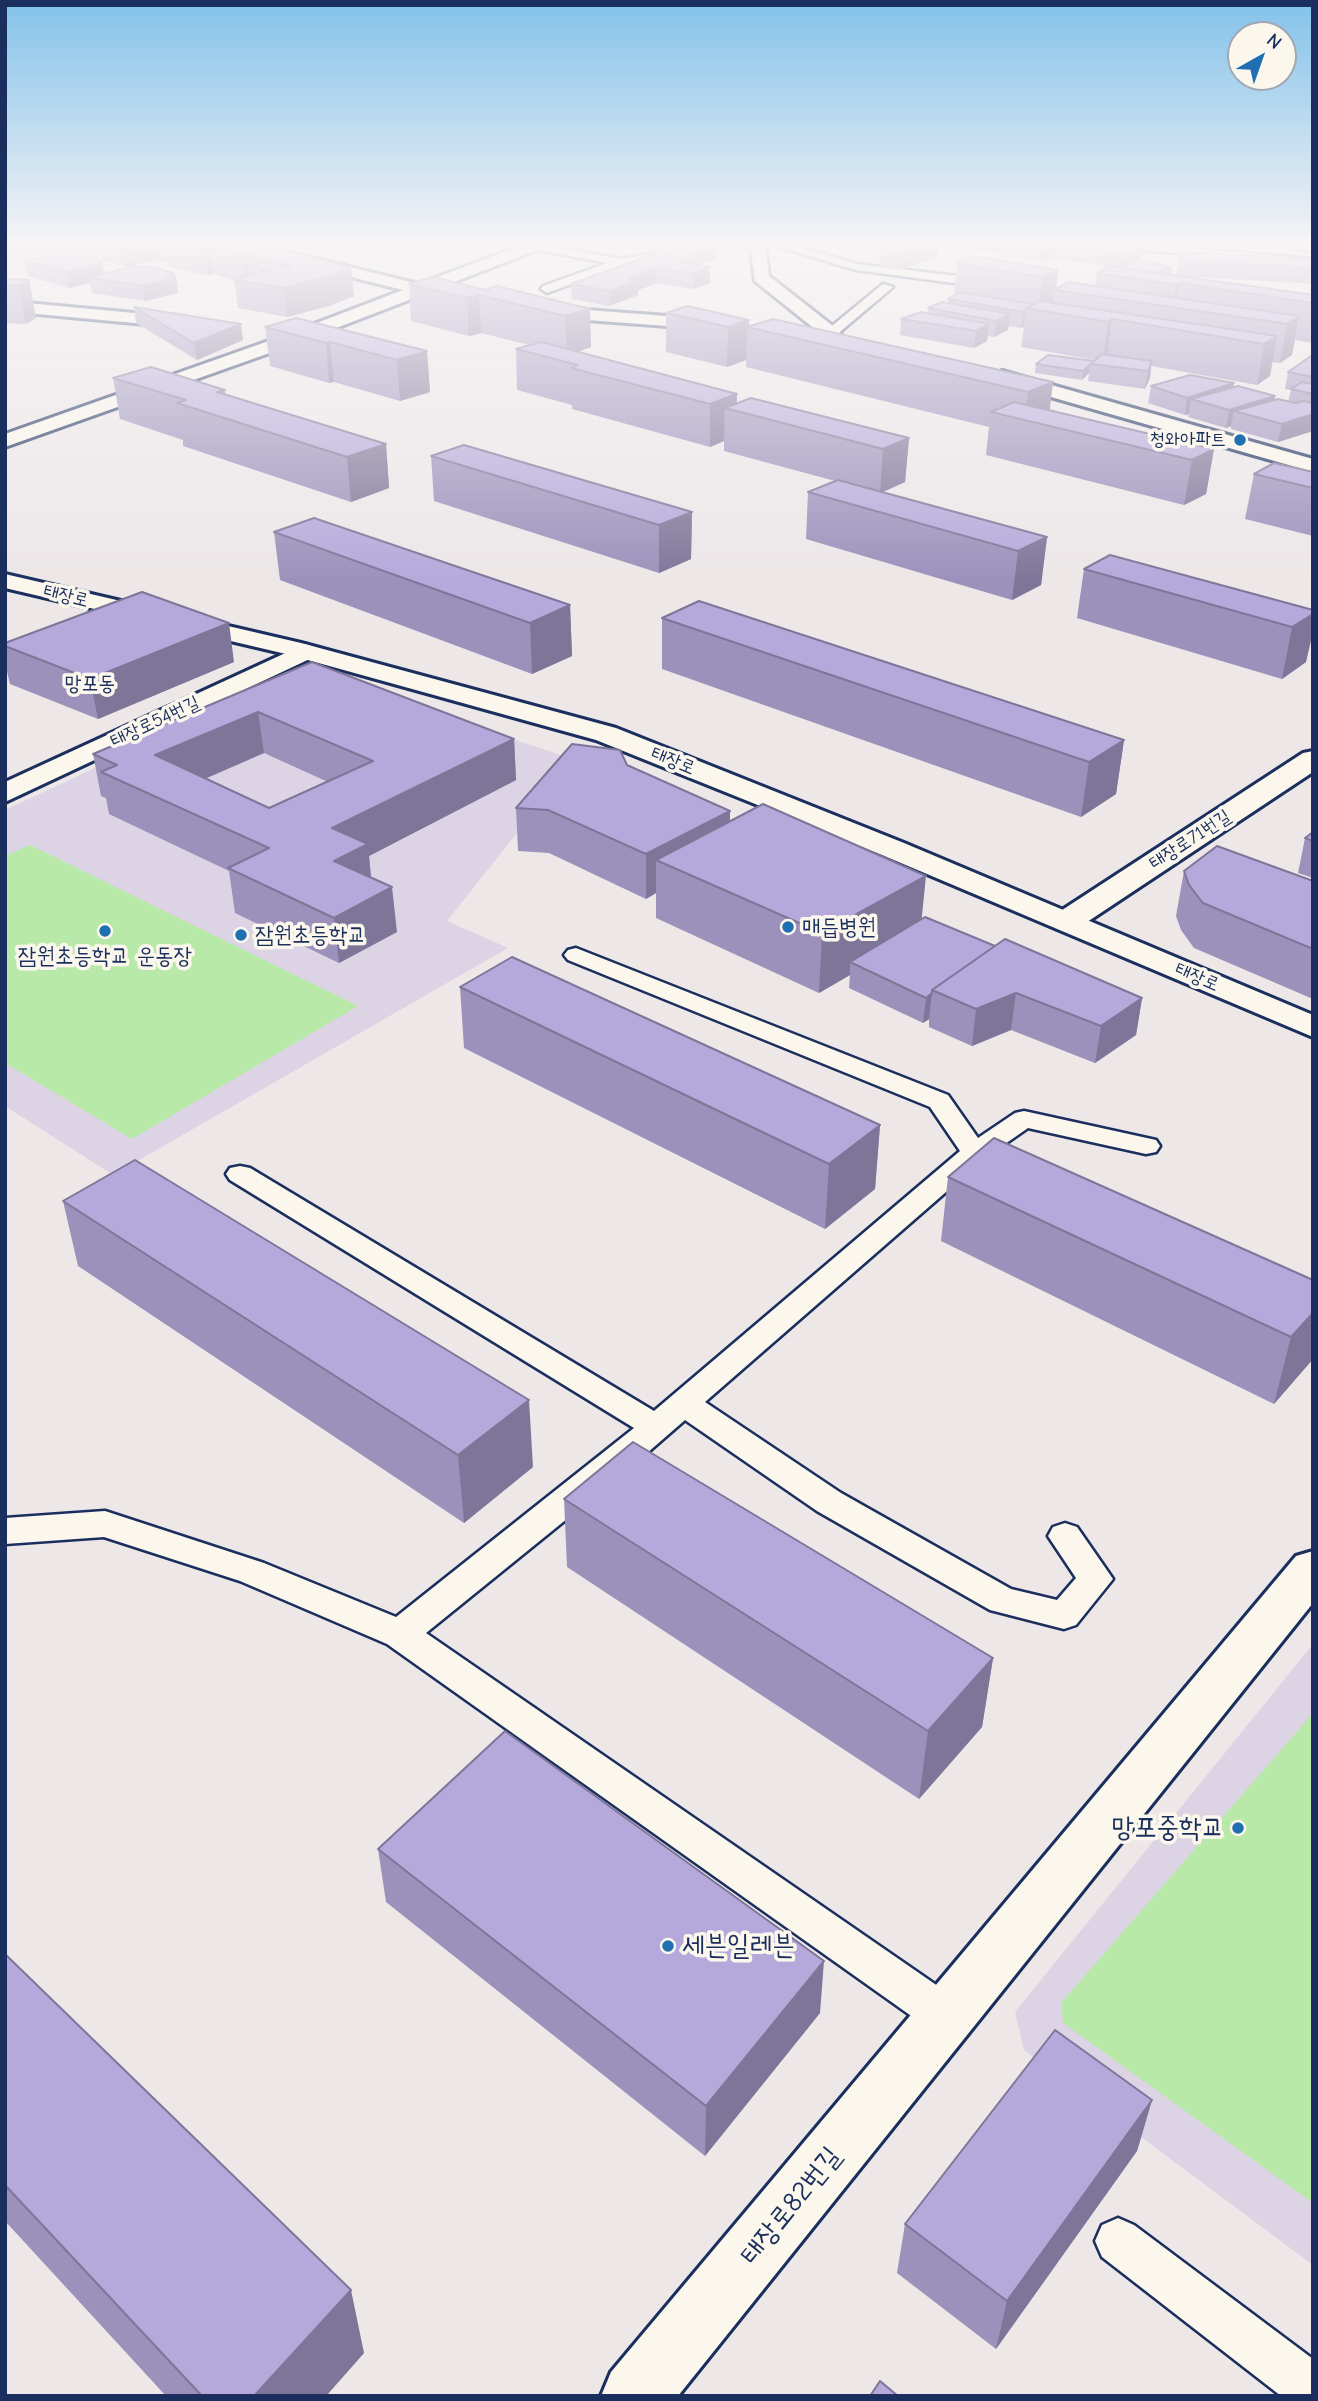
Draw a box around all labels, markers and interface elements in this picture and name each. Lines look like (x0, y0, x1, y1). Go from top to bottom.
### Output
north arrow (1227, 21, 1297, 91)
text: N (1262, 29, 1286, 54)
place label: 청와아파트 (1150, 429, 1226, 451)
marker: 청와아파트 (1232, 432, 1248, 448)
street label: 태장로 (41, 579, 91, 613)
district label: 망포동 (65, 671, 115, 697)
street label: 태장로54번길 (107, 691, 203, 753)
street label: 태장로 (647, 742, 699, 780)
street label: 태장로71번길 (1145, 805, 1235, 875)
place label: 매듭병원 (802, 913, 876, 941)
marker: 매듭병원 (780, 919, 796, 935)
place label: 잠원초등학교 (255, 921, 366, 949)
marker: 잠원초등학교 운동장 (97, 923, 113, 939)
marker: 잠원초등학교 (233, 927, 249, 943)
place label: 잠원초등학교 운동장 (18, 942, 192, 970)
street label: 태장로 (1171, 958, 1223, 996)
place label: 망포중학교 (1111, 1811, 1224, 1845)
marker: 망포중학교 (1230, 1820, 1246, 1836)
place label: 세븐일레븐 (682, 1929, 795, 1963)
marker: 세븐일레븐 (660, 1938, 676, 1954)
street label: 태장로82번길 (733, 2140, 849, 2272)

